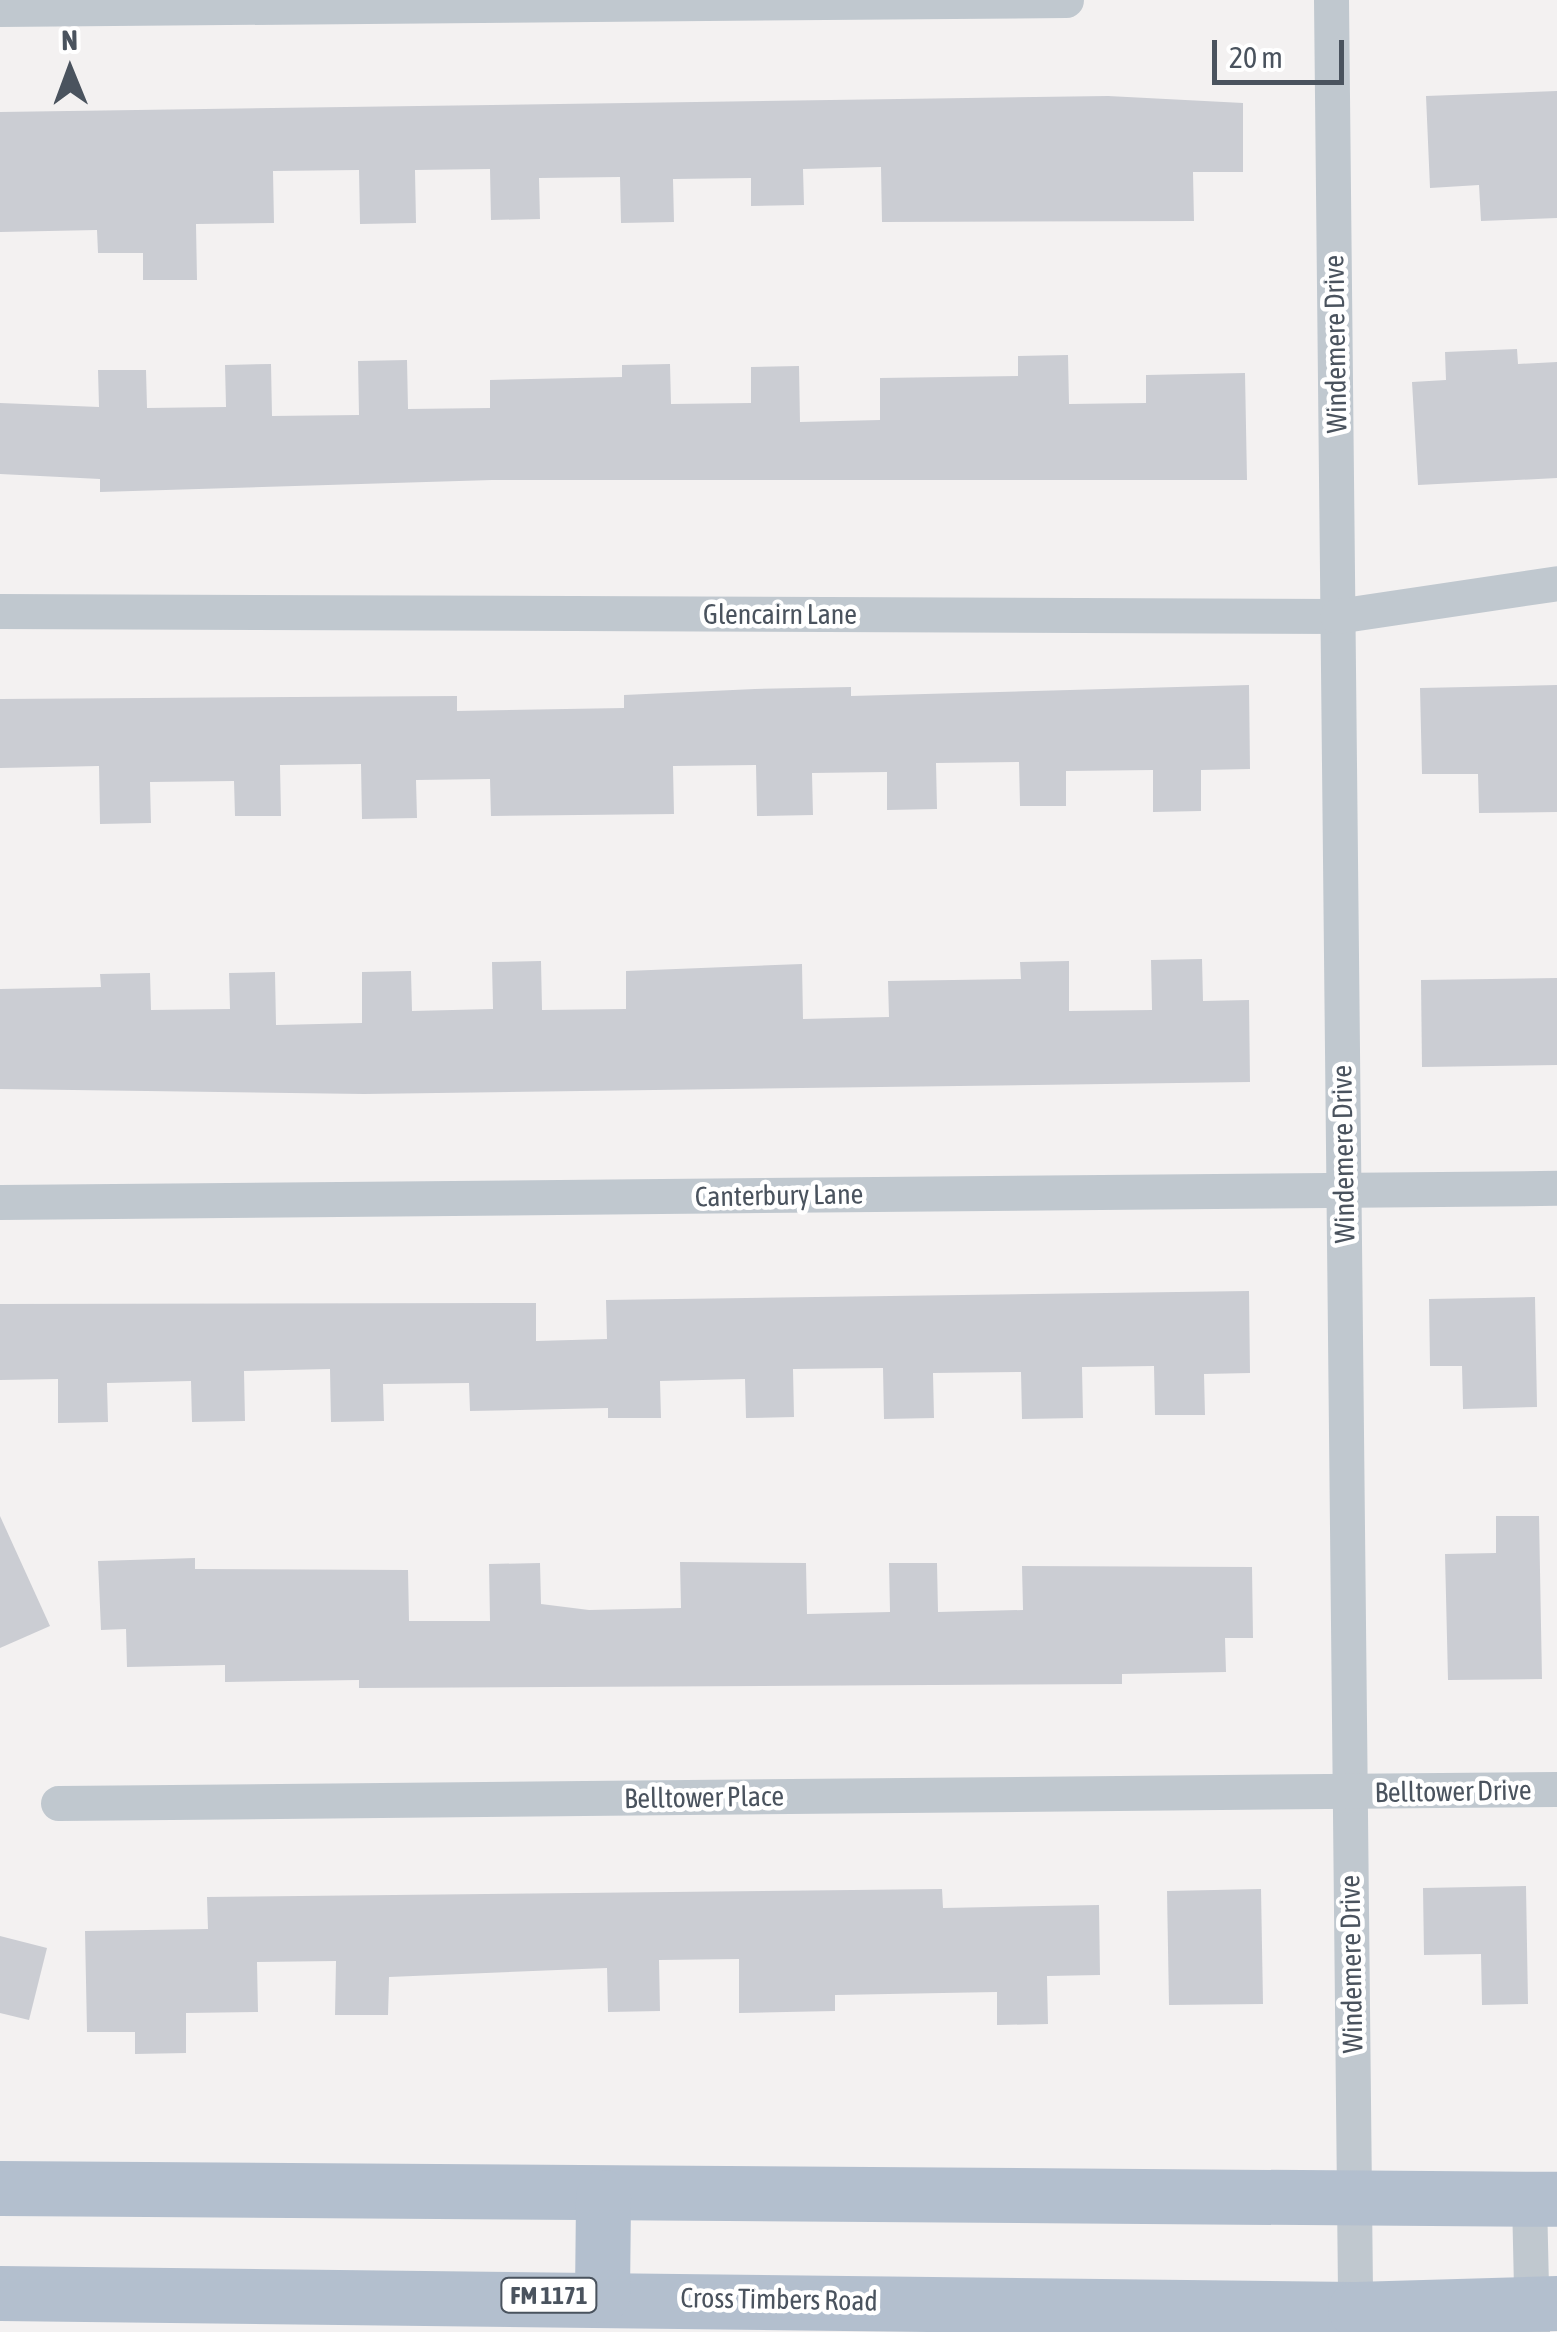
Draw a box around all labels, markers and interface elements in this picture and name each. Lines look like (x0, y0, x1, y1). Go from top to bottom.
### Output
north arrow (20, 20, 120, 120)
scale bar (1217, 20, 1350, 82)
text: N (61, 24, 78, 56)
text: 20 m (1229, 40, 1283, 74)
street label: Windemere Drive (1317, 255, 1353, 433)
street label: Glencairn Lane (703, 597, 857, 631)
street label: Windemere Drive (1325, 1065, 1361, 1243)
street label: Canterbury Lane (694, 1177, 864, 1213)
street label: Belltower Drive (1374, 1773, 1532, 1809)
street label: Belltower Place (624, 1779, 784, 1815)
street label: Windemere Drive (1333, 1875, 1369, 2053)
road number: FM 1171 (499, 2275, 599, 2315)
street label: Cross Timbers Road (680, 2280, 878, 2318)

